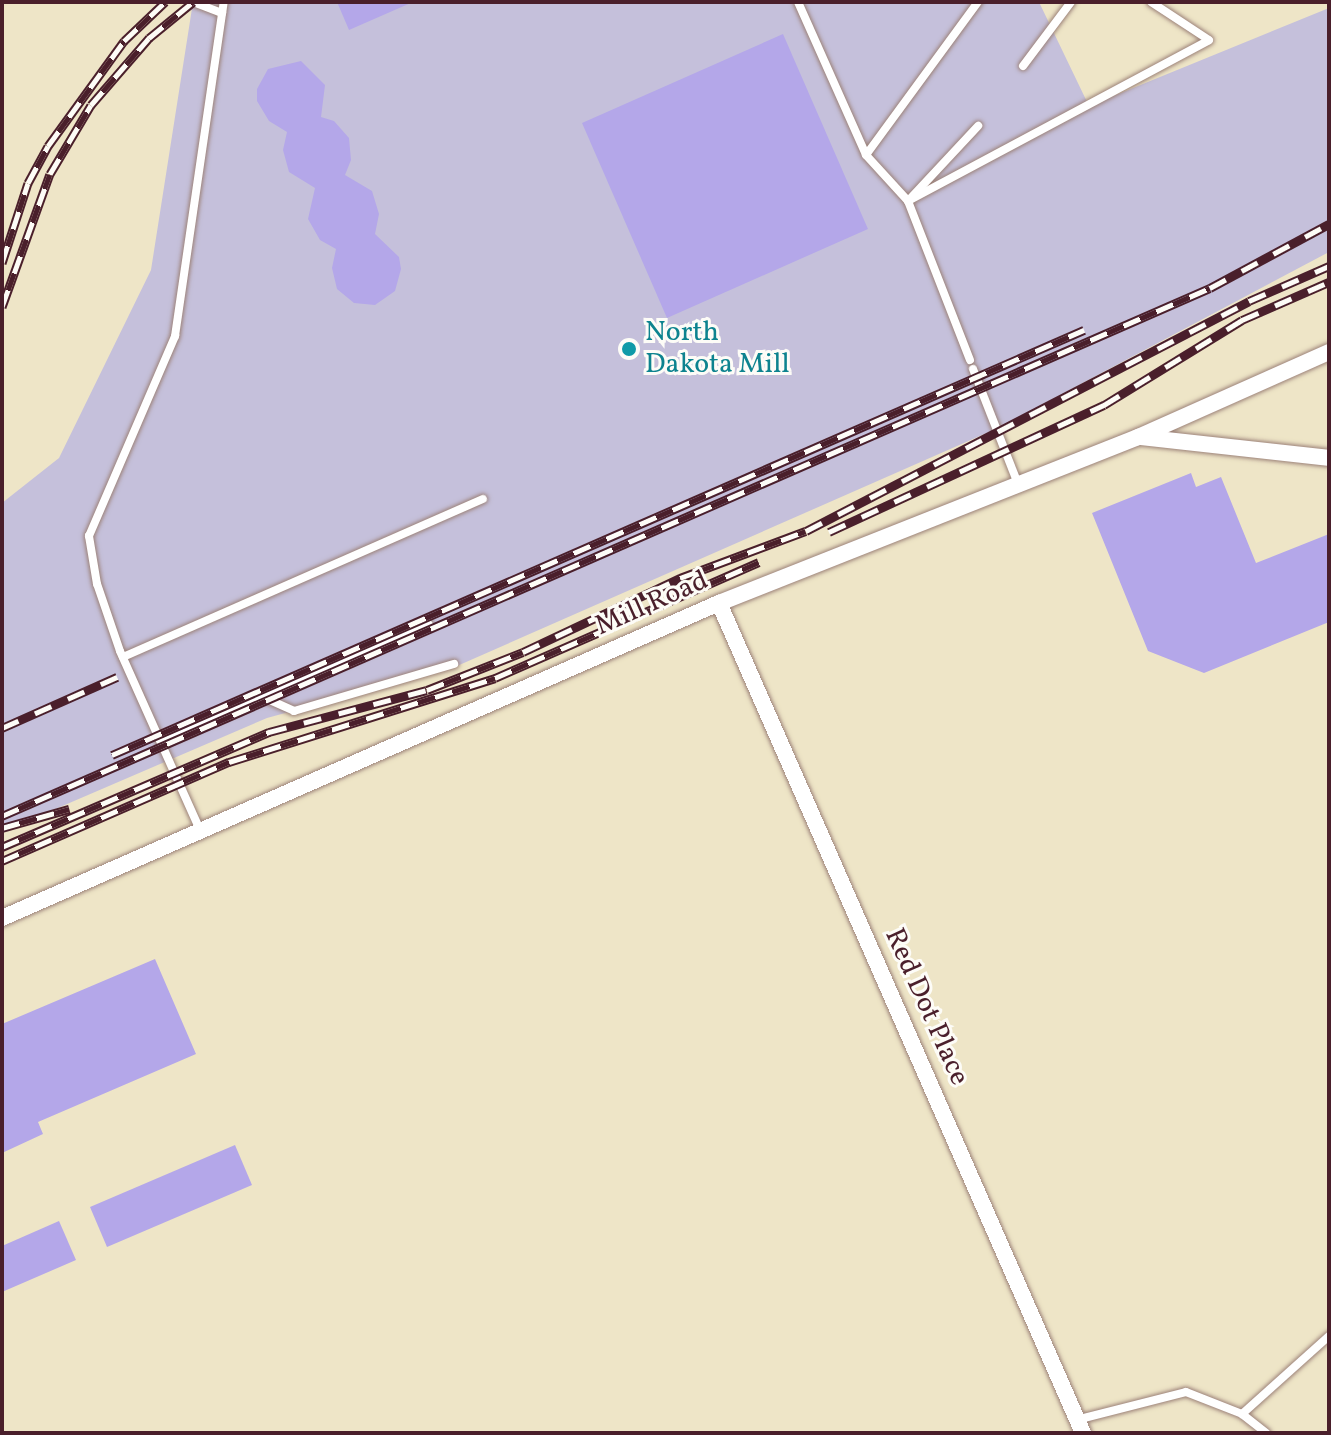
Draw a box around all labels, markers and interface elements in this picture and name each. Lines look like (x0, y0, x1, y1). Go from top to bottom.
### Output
place label: North Dakota Mill (645, 316, 790, 382)
marker: North Dakota Mill (620, 340, 638, 358)
street label: Mill Road (590, 564, 714, 644)
street label: Red Dot Place (876, 923, 976, 1091)

